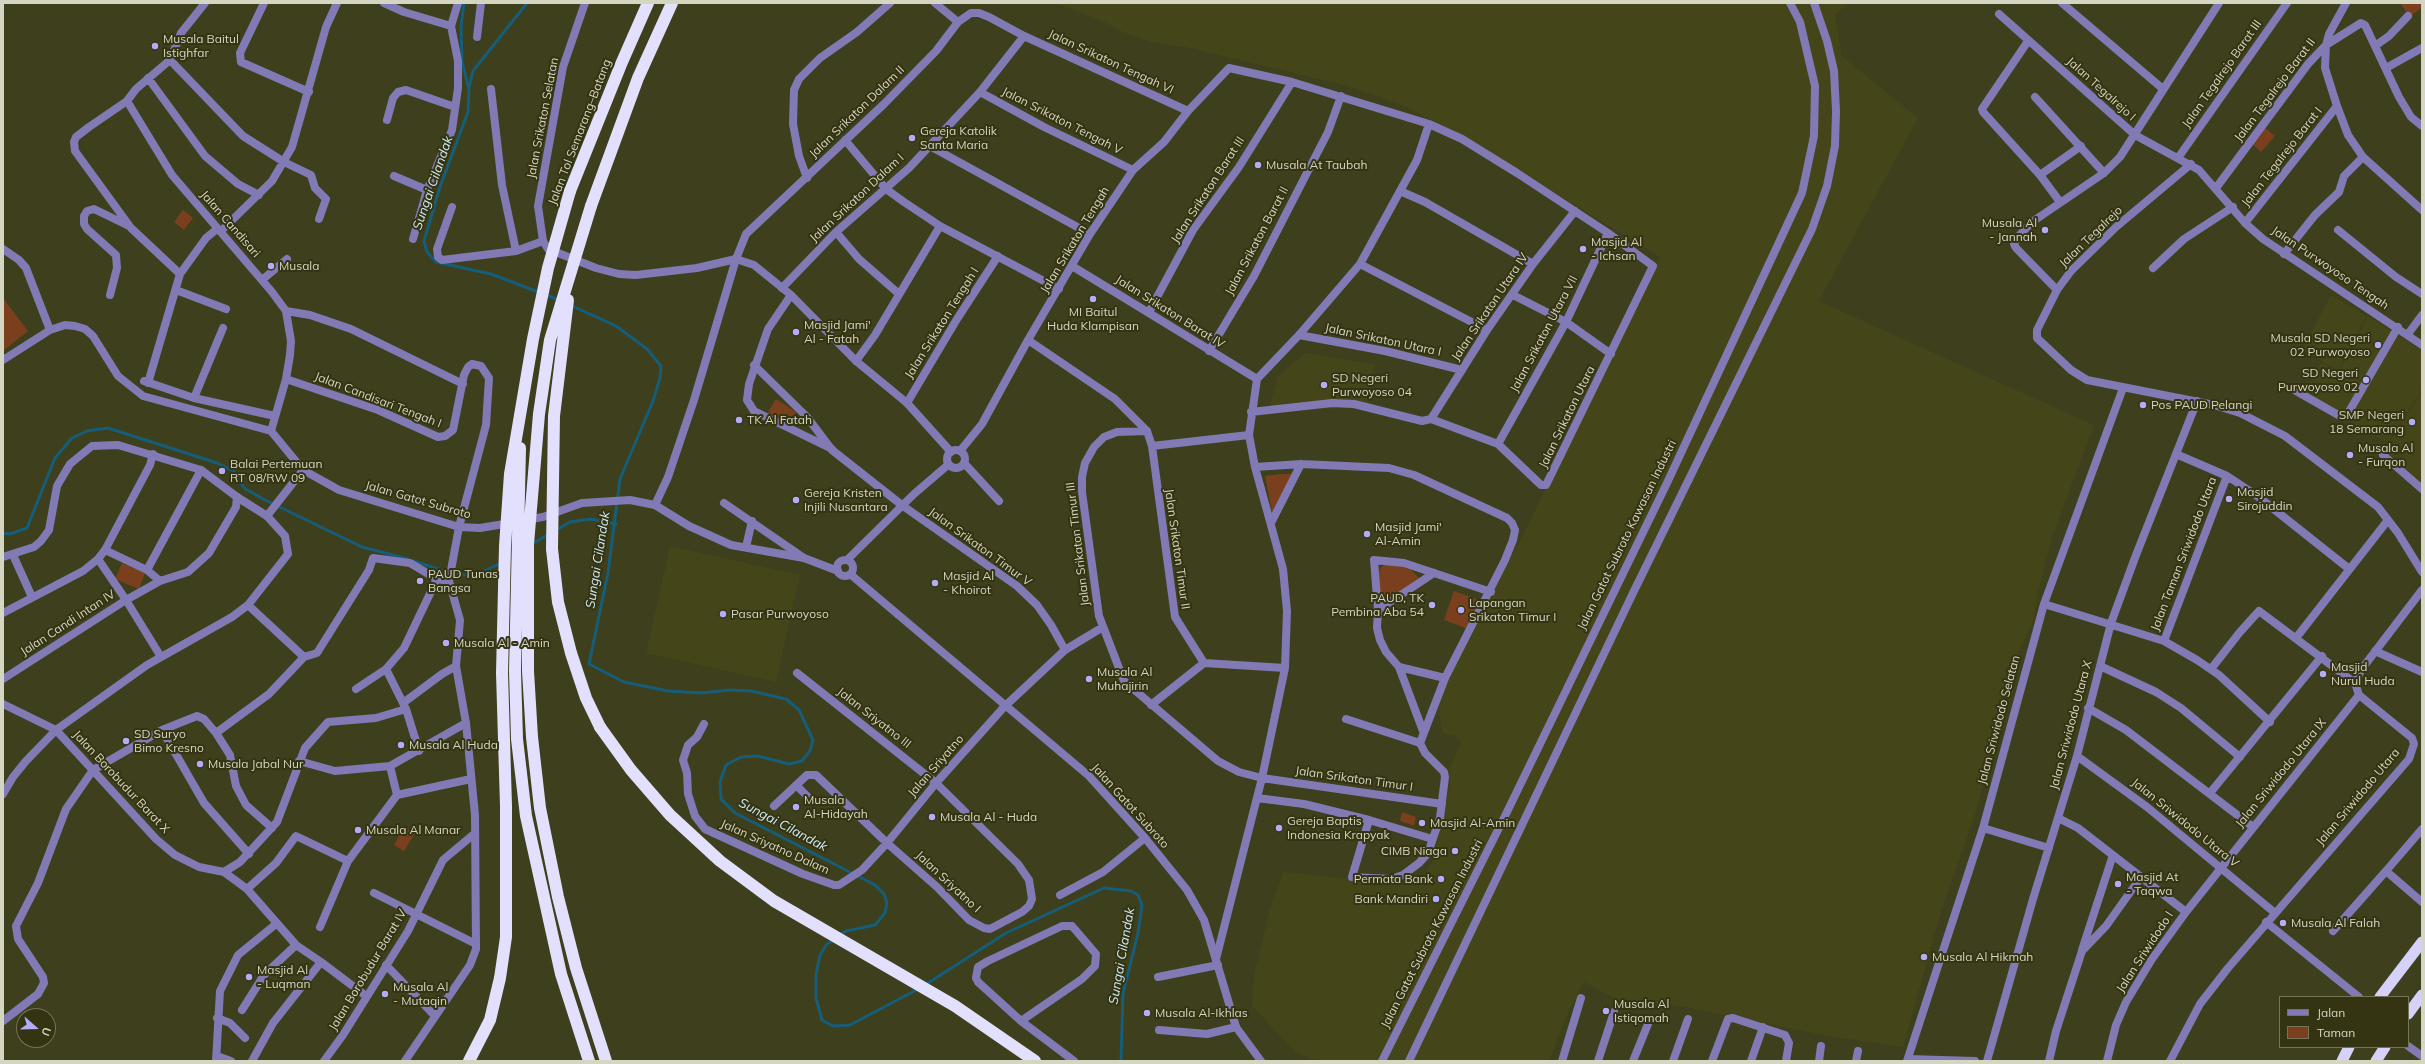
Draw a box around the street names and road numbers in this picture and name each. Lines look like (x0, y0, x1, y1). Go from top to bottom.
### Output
street label: Jalan Tegalrejo Barat III (2179, 17, 2265, 131)
street label: Jalan Srikaton Tengah VI (1046, 27, 1176, 97)
street label: Jalan Tegalrejo Barat II (2231, 36, 2319, 144)
street label: Jalan Tegalrejo I (2063, 54, 2139, 124)
street label: Jalan Srikaton Selatan (524, 56, 562, 180)
street label: Jalan Tol Semarang–Batang (545, 57, 615, 207)
street label: Jalan Srikaton Dalam II (806, 63, 908, 161)
street label: Jalan Srikaton Tengah V (999, 84, 1125, 158)
street label: Jalan Tegalrejo Barat I (2239, 104, 2325, 210)
street label: Jalan Srikaton Barat III (1168, 134, 1248, 246)
street label: Jalan Srikaton Dalam I (807, 151, 907, 245)
street label: Jalan Srikaton Tengah (1037, 184, 1113, 296)
street label: Jalan Srikaton Barat II (1222, 184, 1292, 298)
street label: Jalan Candisari (197, 188, 263, 260)
street label: Jalan Tegalrejo (2056, 203, 2126, 271)
street label: Jalan Purwoyoso Tengah (2269, 223, 2391, 313)
street label: Jalan Srikaton Utara IV (1449, 250, 1531, 364)
street label: Jalan Srikaton Tengah I (902, 265, 982, 381)
street label: Jalan Srikaton Barat IV (1113, 272, 1227, 352)
street label: Jalan Srikaton Utara VII (1507, 273, 1581, 395)
street label: Jalan Srikaton Utara I (1324, 321, 1442, 359)
street label: Jalan Srikaton Utara (1536, 363, 1598, 471)
street label: Jalan Candisari Tengah I (313, 369, 443, 431)
street label: Jalan Gatot Subroto Kawasan Industri (1575, 438, 1679, 632)
street label: Jalan Taman Sriwidodo Utara (2148, 475, 2220, 633)
street label: Jalan Gatot Subroto (363, 478, 473, 522)
street label: Jalan Srikaton Timur III (1063, 481, 1093, 607)
street label: Jalan Srikaton Timur II (1161, 488, 1193, 610)
street label: Jalan Srikaton Timur V (926, 505, 1034, 589)
street label: Jalan Candi Intan IV (18, 587, 118, 659)
street label: Jalan Sriwidodo Selatan (1975, 654, 2023, 786)
street label: Jalan Sriwidodo Utara X (2047, 659, 2095, 791)
street label: Jalan Sriyatno III (834, 685, 914, 751)
street label: Jalan Sriwidodo Utara IX (2233, 716, 2329, 830)
street label: Jalan Borobudur Barat X (70, 728, 172, 836)
street label: Jalan Sriyatno (905, 732, 967, 800)
street label: Jalan Sriwidodo Utara (2313, 746, 2403, 848)
street label: Jalan Gatot Subroto (1088, 761, 1172, 851)
street label: Jalan Srikaton Timur I (1294, 764, 1414, 794)
street label: Jalan Sriwidodo Utara V (2129, 775, 2241, 871)
street label: Jalan Sriyatno Dalam (718, 817, 832, 877)
street label: Jalan Gatot Subroto Kawasan Industri (1378, 837, 1486, 1031)
street label: Jalan Sriyatno I (912, 848, 984, 916)
street label: Jalan Borobudur Barat IV (326, 907, 410, 1033)
street label: Jalan Sriwidodo I (2113, 909, 2177, 995)

